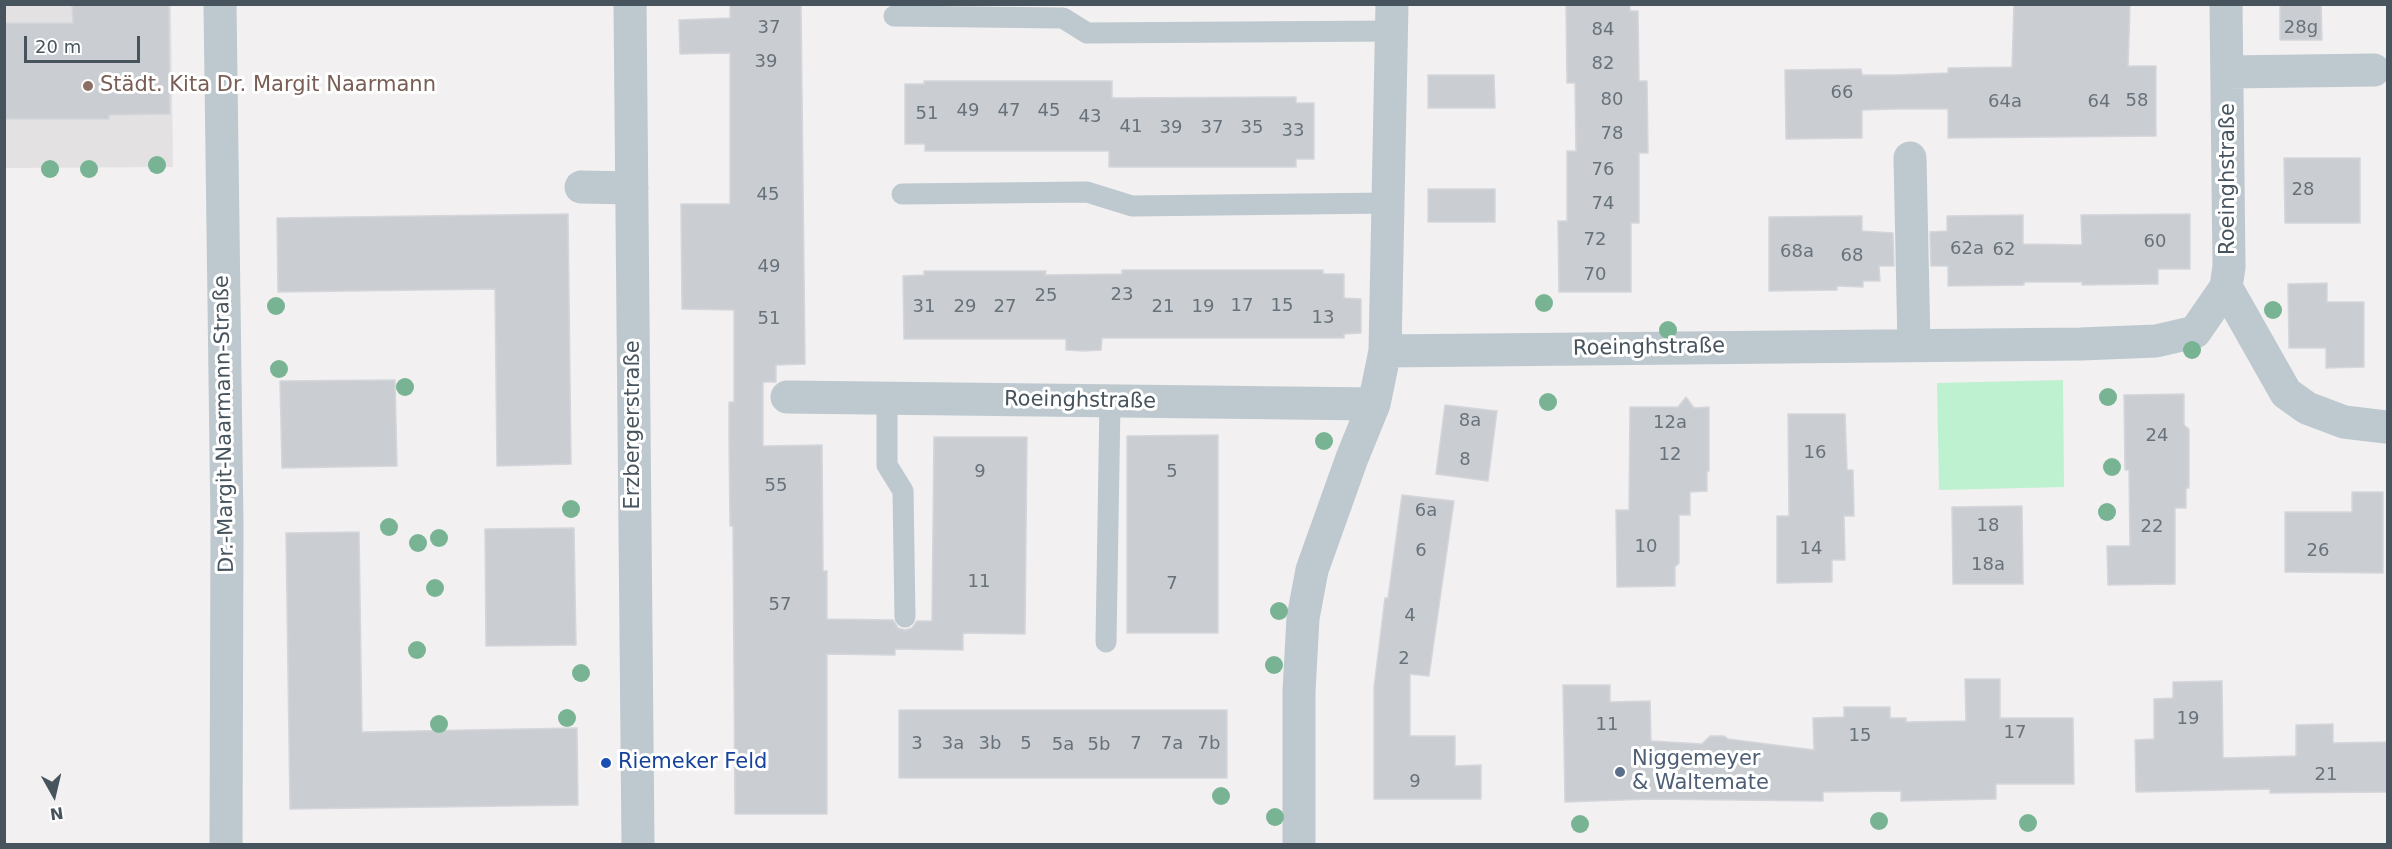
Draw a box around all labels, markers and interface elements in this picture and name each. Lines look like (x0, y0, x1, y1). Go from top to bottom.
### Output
house number: 37 (758, 17, 780, 39)
house number: 28g (2284, 17, 2318, 39)
house number: 84 (1592, 19, 1614, 41)
scale bar (27, 24, 142, 62)
text: 20 m (35, 36, 81, 57)
house number: 39 (755, 51, 777, 73)
house number: 82 (1592, 53, 1614, 75)
place label: Städt. Kita Dr. Margit Naarmann (100, 73, 436, 99)
marker: Städt. Kita Dr. Margit Naarmann (81, 79, 95, 93)
house number: 66 (1831, 82, 1853, 104)
house number: 80 (1601, 89, 1623, 111)
house number: 58 (2126, 90, 2148, 112)
house number: 64a (1988, 91, 2022, 113)
house number: 64 (2088, 91, 2110, 113)
house number: 49 (957, 100, 979, 122)
house number: 47 (998, 100, 1020, 122)
house number: 45 (1038, 100, 1060, 122)
house number: 51 (916, 103, 938, 125)
street label: Roeinghstraße (2216, 103, 2242, 255)
house number: 43 (1079, 106, 1101, 128)
house number: 41 (1120, 116, 1142, 138)
house number: 39 (1160, 117, 1182, 139)
house number: 37 (1201, 117, 1223, 139)
house number: 35 (1241, 117, 1263, 139)
house number: 33 (1282, 120, 1304, 142)
house number: 78 (1601, 123, 1623, 145)
house number: 76 (1592, 159, 1614, 181)
house number: 28 (2292, 179, 2314, 201)
house number: 45 (757, 184, 779, 206)
house number: 74 (1592, 193, 1614, 215)
house number: 72 (1584, 229, 1606, 251)
house number: 60 (2144, 231, 2166, 253)
house number: 62a (1950, 238, 1984, 260)
house number: 62 (1993, 239, 2015, 261)
house number: 68a (1780, 241, 1814, 263)
house number: 68 (1841, 245, 1863, 267)
house number: 49 (758, 256, 780, 278)
house number: 70 (1584, 264, 1606, 286)
street label: Dr.-Margit-Naarmann-Straße (210, 275, 240, 573)
house number: 23 (1111, 284, 1133, 306)
house number: 25 (1035, 285, 1057, 307)
house number: 17 (1231, 295, 1253, 317)
house number: 15 (1271, 295, 1293, 317)
house number: 31 (913, 296, 935, 318)
house number: 29 (954, 296, 976, 318)
house number: 27 (994, 296, 1016, 318)
house number: 21 (1152, 296, 1174, 318)
house number: 19 (1192, 296, 1214, 318)
house number: 13 (1312, 307, 1334, 329)
house number: 51 (758, 308, 780, 330)
street label: Roeinghstraße (1573, 334, 1725, 362)
street label: Erzbergerstraße (621, 340, 647, 510)
street label: Roeinghstraße (1004, 387, 1156, 415)
house number: 8a (1459, 410, 1481, 432)
house number: 12a (1653, 412, 1687, 434)
house number: 24 (2146, 425, 2168, 447)
house number: 16 (1804, 442, 1826, 464)
house number: 12 (1659, 444, 1681, 466)
house number: 8 (1459, 449, 1471, 471)
house number: 9 (974, 461, 986, 483)
house number: 5 (1166, 461, 1178, 483)
house number: 55 (765, 475, 787, 497)
house number: 6a (1415, 500, 1437, 522)
house number: 18 (1977, 515, 1999, 537)
house number: 22 (2141, 516, 2163, 538)
house number: 10 (1635, 536, 1657, 558)
house number: 14 (1800, 538, 1822, 560)
house number: 6 (1415, 540, 1427, 562)
house number: 26 (2307, 540, 2329, 562)
house number: 18a (1971, 554, 2005, 576)
house number: 11 (968, 571, 990, 593)
house number: 7 (1166, 573, 1178, 595)
house number: 57 (769, 594, 791, 616)
house number: 4 (1404, 605, 1416, 627)
house number: 2 (1398, 648, 1410, 670)
house number: 19 (2177, 708, 2199, 730)
house number: 11 (1596, 714, 1618, 736)
house number: 17 (2004, 722, 2026, 744)
house number: 15 (1849, 725, 1871, 747)
house number: 3 (911, 733, 923, 755)
house number: 3a (942, 733, 964, 755)
house number: 3b (979, 733, 1001, 755)
house number: 5 (1020, 733, 1032, 755)
house number: 7 (1130, 733, 1142, 755)
house number: 7a (1161, 733, 1183, 755)
house number: 7b (1198, 733, 1220, 755)
house number: 5a (1052, 734, 1074, 756)
house number: 5b (1088, 734, 1110, 756)
place label: Niggemeyer & Waltemate (1632, 747, 1769, 797)
place label: Riemeker Feld (618, 750, 767, 776)
marker: Riemeker Feld (599, 756, 613, 770)
house number: 21 (2315, 764, 2337, 786)
north arrow (24, 765, 84, 825)
marker: Niggemeyer & Waltemate (1613, 765, 1627, 779)
house number: 9 (1409, 771, 1421, 793)
text: N (49, 803, 65, 824)

